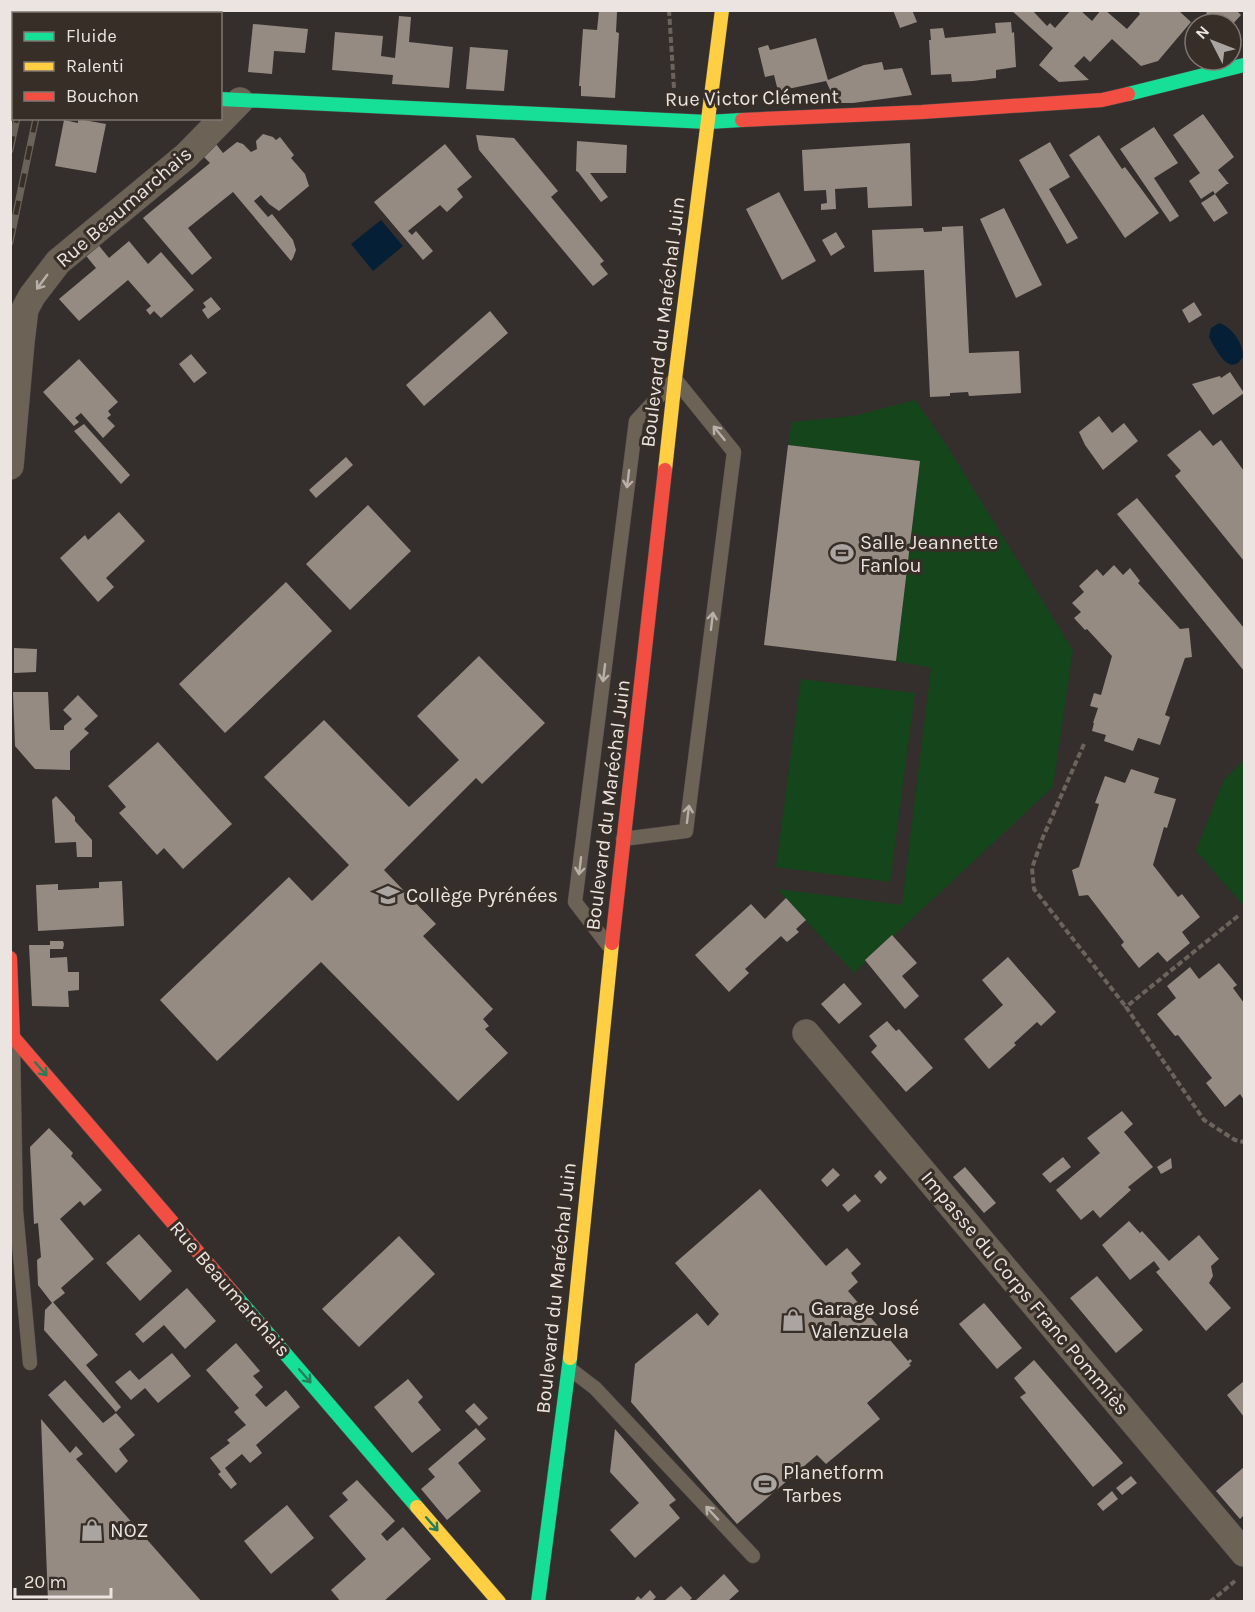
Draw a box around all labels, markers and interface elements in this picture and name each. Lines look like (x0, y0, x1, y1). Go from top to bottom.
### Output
legend (12, 12, 222, 120)
north arrow (1183, 12, 1243, 72)
text: N (1191, 22, 1213, 43)
text: Fluide (66, 25, 117, 47)
text: Ralenti (66, 55, 124, 77)
text: Bouchon (66, 85, 139, 107)
street label: Rue Victor Clément (665, 85, 840, 111)
street label: Rue Beaumarchais (52, 142, 196, 272)
street label: Boulevard du Maréchal Juin (636, 195, 690, 449)
one-way arrow (36, 273, 48, 289)
one-way arrow (712, 426, 726, 441)
one-way arrow (623, 469, 634, 489)
place label: Salle Jeannette Fanlou (860, 531, 998, 577)
sports icon: Salle Jeannette Fanlou (829, 540, 855, 566)
one-way arrow (707, 612, 718, 631)
one-way arrow (598, 662, 609, 682)
street label: Boulevard du Maréchal Juin (581, 678, 635, 932)
one-way arrow (682, 805, 693, 825)
one-way arrow (574, 856, 585, 876)
school or university icon: Collège Pyrénées (375, 882, 401, 908)
place label: Collège Pyrénées (406, 884, 558, 907)
one-way arrow (34, 1061, 47, 1077)
street label: Boulevard du Maréchal Juin (531, 1161, 581, 1415)
street label: Impasse du Corps Franc Pommiès (916, 1166, 1134, 1420)
street label: Rue Beaumarchais (165, 1217, 295, 1361)
place label: Garage José Valenzuela (811, 1297, 919, 1343)
shop icon: Garage José Valenzuela (780, 1307, 806, 1333)
one-way arrow (298, 1368, 312, 1383)
place label: Planetform Tarbes (783, 1461, 884, 1507)
sports icon: Planetform Tarbes (752, 1471, 778, 1497)
one-way arrow (706, 1506, 720, 1521)
one-way arrow (425, 1516, 439, 1531)
shop icon: NOZ (79, 1517, 105, 1543)
place label: NOZ (110, 1519, 148, 1542)
scale bar (15, 1561, 111, 1599)
text: 20 m (24, 1571, 66, 1593)

